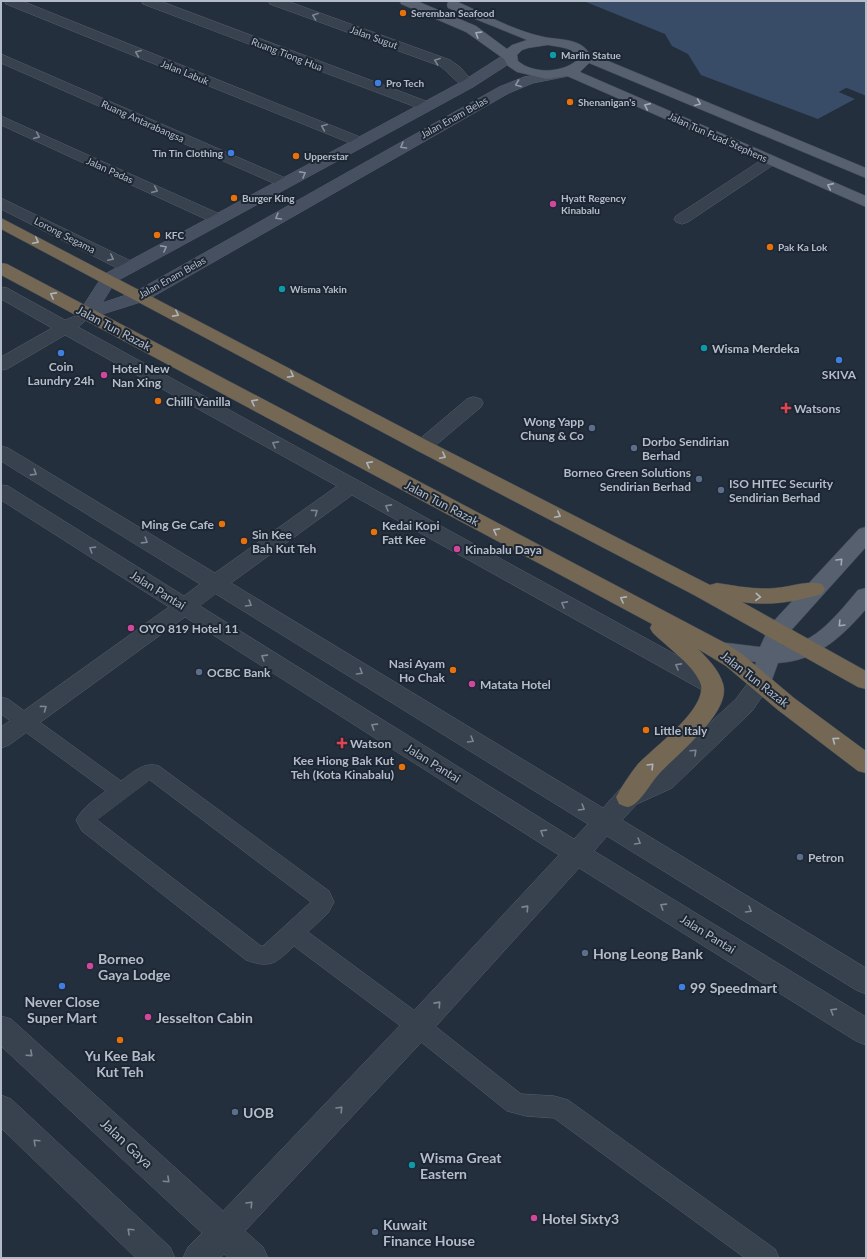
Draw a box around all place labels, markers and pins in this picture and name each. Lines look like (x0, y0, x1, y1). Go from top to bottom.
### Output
place label: Seremban Seafood (411, 7, 495, 19)
marker: Seremban Seafood (398, 8, 408, 18)
place label: Marlin Statue (561, 49, 622, 61)
marker: Marlin Statue (548, 50, 558, 60)
place label: Pro Tech (386, 77, 425, 89)
marker: Pro Tech (373, 78, 383, 88)
place label: Shenanigan's (578, 96, 636, 108)
marker: Shenanigan's (565, 97, 575, 107)
place label: Tin Tin Clothing (153, 147, 224, 159)
marker: Tin Tin Clothing (226, 148, 236, 158)
place label: Upperstar (304, 150, 349, 162)
marker: Upperstar (291, 151, 301, 161)
place label: Burger King (242, 192, 295, 204)
place label: Hyatt Regency Kinabalu (561, 192, 627, 216)
marker: Burger King (229, 193, 239, 203)
marker: Hyatt Regency Kinabalu (548, 199, 558, 209)
place label: KFC (165, 229, 184, 241)
marker: KFC (152, 230, 162, 240)
place label: Pak Ka Lok (778, 241, 828, 253)
marker: Pak Ka Lok (765, 242, 775, 252)
place label: Wisma Yakin (290, 283, 347, 295)
marker: Wisma Yakin (277, 284, 287, 294)
place label: Wisma Merdeka (712, 341, 800, 356)
marker: Wisma Merdeka (699, 343, 709, 353)
marker: Coin Laundry 24h (56, 348, 66, 358)
marker: SKIVA (834, 355, 844, 365)
place label: Coin Laundry 24h (28, 359, 95, 388)
place label: Hotel New Nan Xing (112, 361, 170, 390)
place label: SKIVA (822, 367, 857, 382)
marker: Hotel New Nan Xing (99, 370, 109, 380)
place label: Chilli Vanilla (166, 394, 231, 409)
marker: Chilli Vanilla (153, 396, 163, 406)
place label: Watsons (794, 401, 841, 416)
marker: Watsons (781, 403, 791, 413)
place label: Wong Yapp Chung & Co (520, 414, 584, 443)
marker: Wong Yapp Chung & Co (587, 423, 597, 433)
place label: Dorbo Sendirian Berhad (642, 434, 729, 463)
marker: Dorbo Sendirian Berhad (629, 443, 639, 453)
place label: Borneo Green Solutions Sendirian Berhad (564, 465, 691, 494)
marker: Borneo Green Solutions Sendirian Berhad (694, 474, 704, 484)
place label: ISO HITEC Security Sendirian Berhad (729, 476, 834, 505)
marker: ISO HITEC Security Sendirian Berhad (716, 485, 726, 495)
place label: Ming Ge Cafe (141, 517, 215, 532)
place label: Kedai Kopi Fatt Kee (382, 518, 440, 547)
marker: Ming Ge Cafe (217, 519, 227, 529)
place label: Sin Kee Bah Kut Teh (252, 527, 316, 556)
marker: Kedai Kopi Fatt Kee (369, 527, 379, 537)
marker: Sin Kee Bah Kut Teh (239, 536, 249, 546)
place label: Kinabalu Daya (465, 542, 542, 557)
marker: Kinabalu Daya (452, 544, 462, 554)
place label: OYO 819 Hotel 11 (139, 621, 238, 636)
marker: OYO 819 Hotel 11 (126, 623, 136, 633)
place label: Nasi Ayam Ho Chak (389, 656, 446, 685)
place label: OCBC Bank (207, 665, 271, 680)
marker: Nasi Ayam Ho Chak (448, 665, 458, 675)
marker: OCBC Bank (194, 667, 204, 677)
place label: Matata Hotel (480, 677, 551, 692)
marker: Matata Hotel (467, 679, 477, 689)
place label: Little Italy (654, 723, 708, 738)
marker: Little Italy (641, 725, 651, 735)
place label: Watson (350, 736, 392, 751)
marker: Watson (337, 738, 347, 748)
place label: Kee Hiong Bak Kut Teh (Kota Kinabalu) (291, 753, 395, 782)
marker: Kee Hiong Bak Kut Teh (Kota Kinabalu) (397, 762, 407, 772)
place label: Petron (808, 850, 844, 865)
marker: Petron (795, 852, 805, 862)
place label: Hong Leong Bank (593, 945, 704, 962)
marker: Hong Leong Bank (580, 948, 590, 958)
place label: Borneo Gaya Lodge (98, 950, 171, 983)
marker: Borneo Gaya Lodge (85, 961, 95, 971)
place label: 99 Speedmart (690, 979, 778, 996)
marker: Never Close Super Mart (57, 981, 67, 991)
marker: 99 Speedmart (677, 982, 687, 992)
place label: Never Close Super Mart (24, 993, 100, 1026)
place label: Jesselton Cabin (156, 1009, 253, 1026)
marker: Jesselton Cabin (143, 1012, 153, 1022)
marker: Yu Kee Bak Kut Teh (115, 1035, 125, 1045)
place label: Yu Kee Bak Kut Teh (84, 1047, 156, 1080)
place label: UOB (243, 1104, 274, 1121)
marker: UOB (230, 1107, 240, 1117)
place label: Wisma Great Eastern (420, 1149, 502, 1182)
marker: Wisma Great Eastern (407, 1160, 417, 1170)
place label: Hotel Sixty3 (542, 1210, 619, 1227)
marker: Hotel Sixty3 (529, 1213, 539, 1223)
place label: Kuwait Finance House (383, 1216, 476, 1249)
marker: Kuwait Finance House (370, 1227, 380, 1237)

